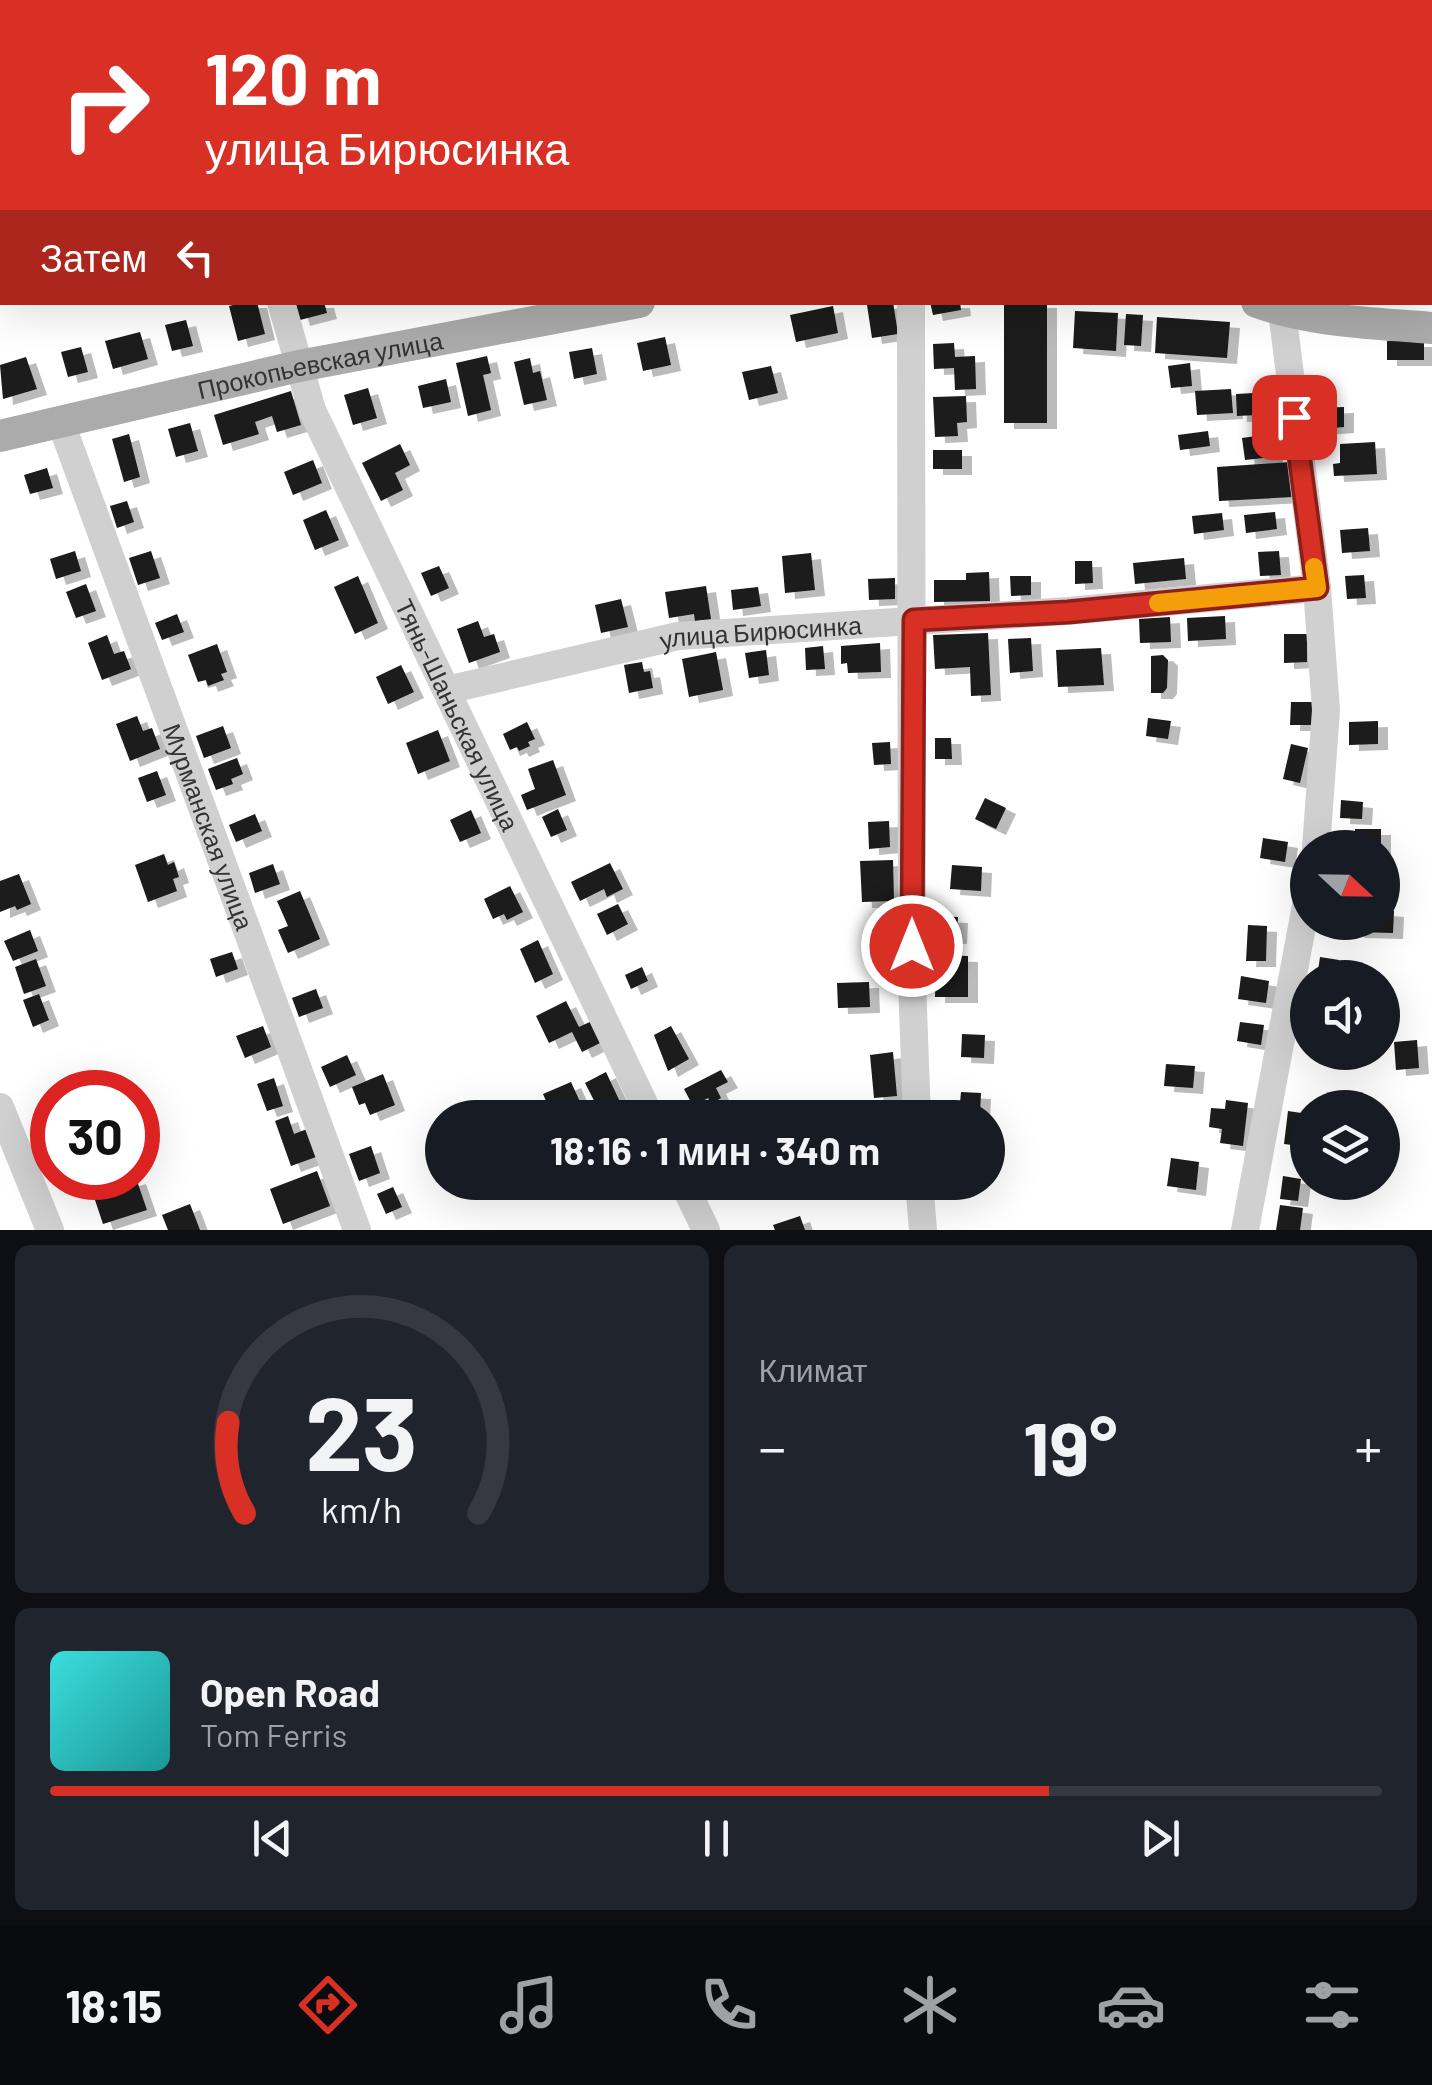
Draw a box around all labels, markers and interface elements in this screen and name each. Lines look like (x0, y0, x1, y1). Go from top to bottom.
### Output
text: 120 m (205, 35, 381, 119)
icon: right (40, 40, 170, 170)
text: улица Бирюсинка (205, 120, 569, 174)
icon: left (168, 230, 223, 285)
text: Затем (40, 234, 148, 280)
street label: Прокопьевская улица (194, 324, 445, 404)
pin (1252, 375, 1337, 460)
icon: arrive (1267, 390, 1322, 445)
street label: Тянь-Шаньская улица (390, 594, 526, 835)
street label: улица Бирюсинка (657, 609, 863, 655)
street label: Мурманская улица (158, 719, 261, 934)
north arrow (1290, 830, 1400, 940)
map controls (1290, 830, 1400, 1200)
position arrow (860, 894, 964, 998)
button: sound (1290, 960, 1400, 1070)
speed limit sign: 30 (30, 1070, 160, 1200)
button: layers (1290, 1090, 1400, 1200)
text: 18:16 · 1 мин · 340 m (550, 1127, 880, 1173)
text: Климат (759, 1350, 867, 1388)
text: 23 (305, 1367, 418, 1492)
text: 19° (1023, 1401, 1118, 1491)
text: − (759, 1413, 786, 1479)
text: + (1354, 1413, 1382, 1479)
text: km/h (321, 1487, 402, 1530)
text: Open Road (200, 1669, 380, 1715)
text: Tom Ferris (200, 1715, 347, 1753)
icon: previous (245, 1811, 300, 1866)
icon: pause (689, 1811, 744, 1866)
icon: next (1133, 1811, 1188, 1866)
icon: directions (293, 1970, 363, 2040)
icon: music (494, 1970, 564, 2040)
icon: phone (694, 1970, 764, 2040)
icon: climate (895, 1970, 965, 2040)
icon: car (1096, 1970, 1166, 2040)
icon: filters (1297, 1970, 1367, 2040)
text: 18:15 (65, 1978, 162, 2032)

